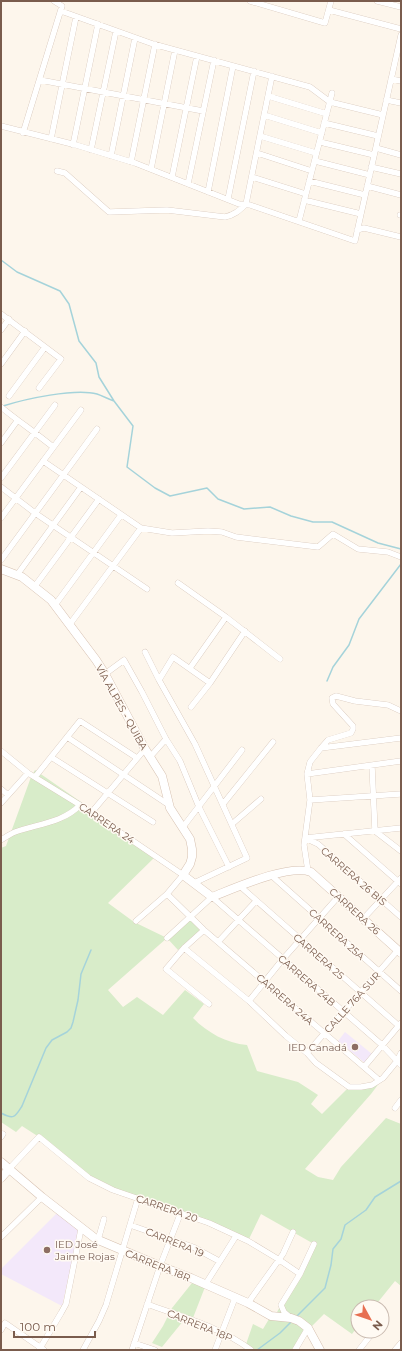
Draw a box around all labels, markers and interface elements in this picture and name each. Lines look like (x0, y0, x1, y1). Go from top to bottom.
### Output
street label: VÍA ALPES - QUIBA (93, 662, 151, 753)
street label: CARRERA 24 (76, 800, 137, 847)
street label: CARRERA 26 BIS (318, 844, 389, 909)
street label: CARRERA 26 (327, 885, 383, 938)
street label: CARRERA 25A (307, 906, 367, 962)
street label: CARRERA 25 (291, 931, 347, 981)
street label: CARRERA 24B (275, 952, 338, 1009)
street label: CALLE 76A SUR (321, 969, 383, 1036)
street label: CARRERA 24A (253, 971, 317, 1028)
place label: IED Canadá (288, 1041, 347, 1054)
marker: IED Canadá (350, 1042, 360, 1052)
street label: CARRERA 20 (134, 1192, 200, 1225)
street label: CARRERA 19 (144, 1225, 206, 1260)
place label: IED José Jaime Rojas (54, 1238, 115, 1263)
marker: IED José Jaime Rojas (42, 1245, 52, 1255)
street label: CARRERA 18R (123, 1246, 192, 1285)
north arrow (350, 1299, 390, 1339)
street label: CARRERA 18P (165, 1306, 234, 1344)
scale bar (14, 1313, 95, 1339)
text: N (369, 1318, 386, 1333)
text: 100 m (20, 1319, 56, 1334)

